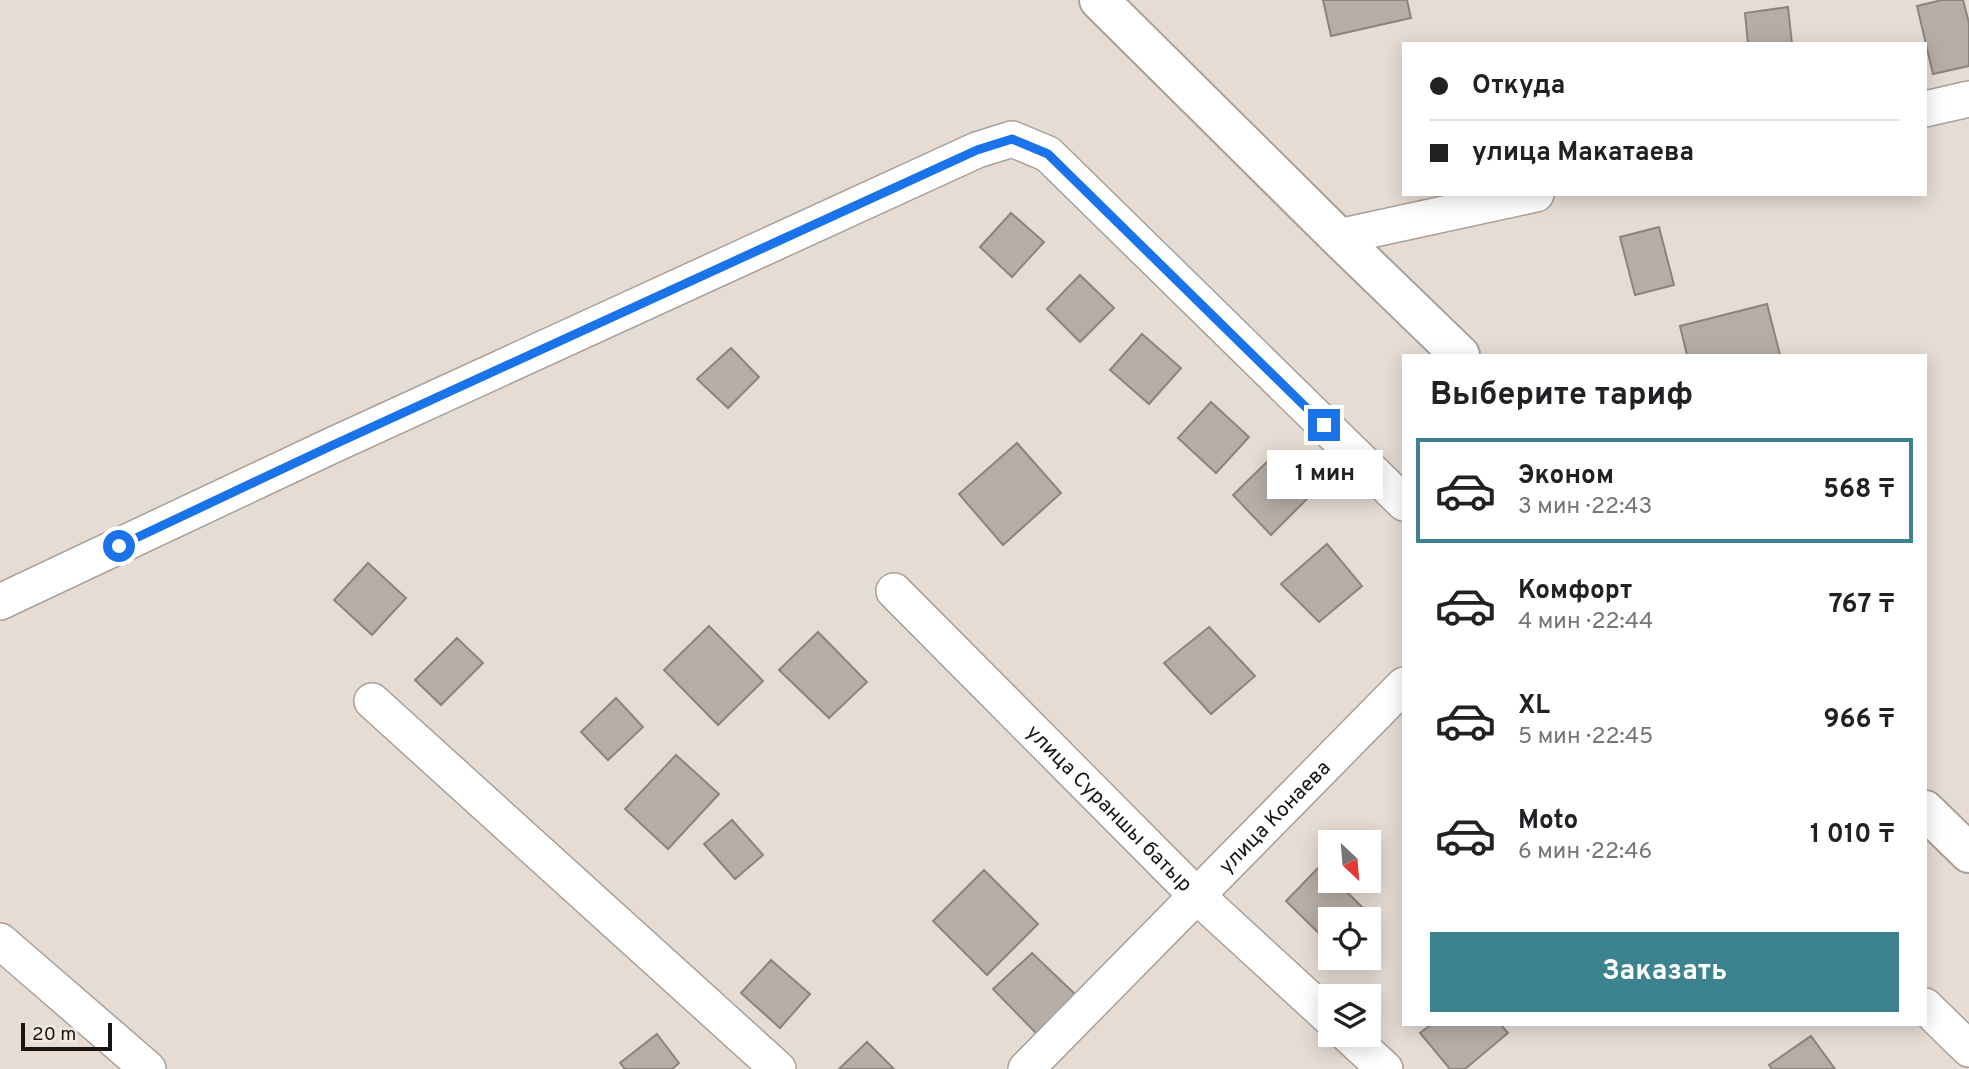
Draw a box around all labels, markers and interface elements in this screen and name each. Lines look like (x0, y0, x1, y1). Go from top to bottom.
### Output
text: Откуда (1472, 70, 1565, 103)
text: улица Макатаева (1472, 137, 1694, 170)
text: Выберите тариф (1430, 376, 1693, 416)
route end (1308, 409, 1340, 441)
callout: 1 мин (1266, 450, 1382, 499)
icon: car (1434, 459, 1497, 522)
text: 1 мин (1295, 460, 1355, 489)
text: Эконом (1518, 460, 1614, 493)
text: 568 ₸ (1823, 474, 1895, 507)
text: 3 мин · 22:43 (1518, 493, 1652, 522)
route start (103, 530, 135, 562)
icon: car (1434, 574, 1497, 637)
text: Комфорт (1518, 575, 1632, 608)
text: 767 ₸ (1829, 589, 1895, 622)
text: 4 мин · 22:44 (1518, 608, 1653, 637)
icon: car (1434, 689, 1497, 752)
text: XL (1518, 690, 1550, 723)
text: 966 ₸ (1823, 704, 1895, 737)
street label: улица Сураншы батыр (1020, 720, 1198, 899)
text: 5 мин · 22:45 (1518, 723, 1653, 752)
street label: улица Конаева (1214, 755, 1337, 880)
icon: car (1434, 804, 1497, 867)
text: Moto (1518, 805, 1578, 838)
text: 1 010 ₸ (1810, 819, 1895, 852)
north arrow (1318, 830, 1381, 892)
map controls (1318, 830, 1381, 1047)
text: 6 мин · 22:46 (1518, 838, 1652, 867)
button: locate (1318, 907, 1381, 970)
button: Заказать (1430, 932, 1899, 1012)
button: layers (1318, 984, 1381, 1047)
scale bar (21, 1020, 112, 1052)
text: 20 m (32, 1023, 76, 1047)

